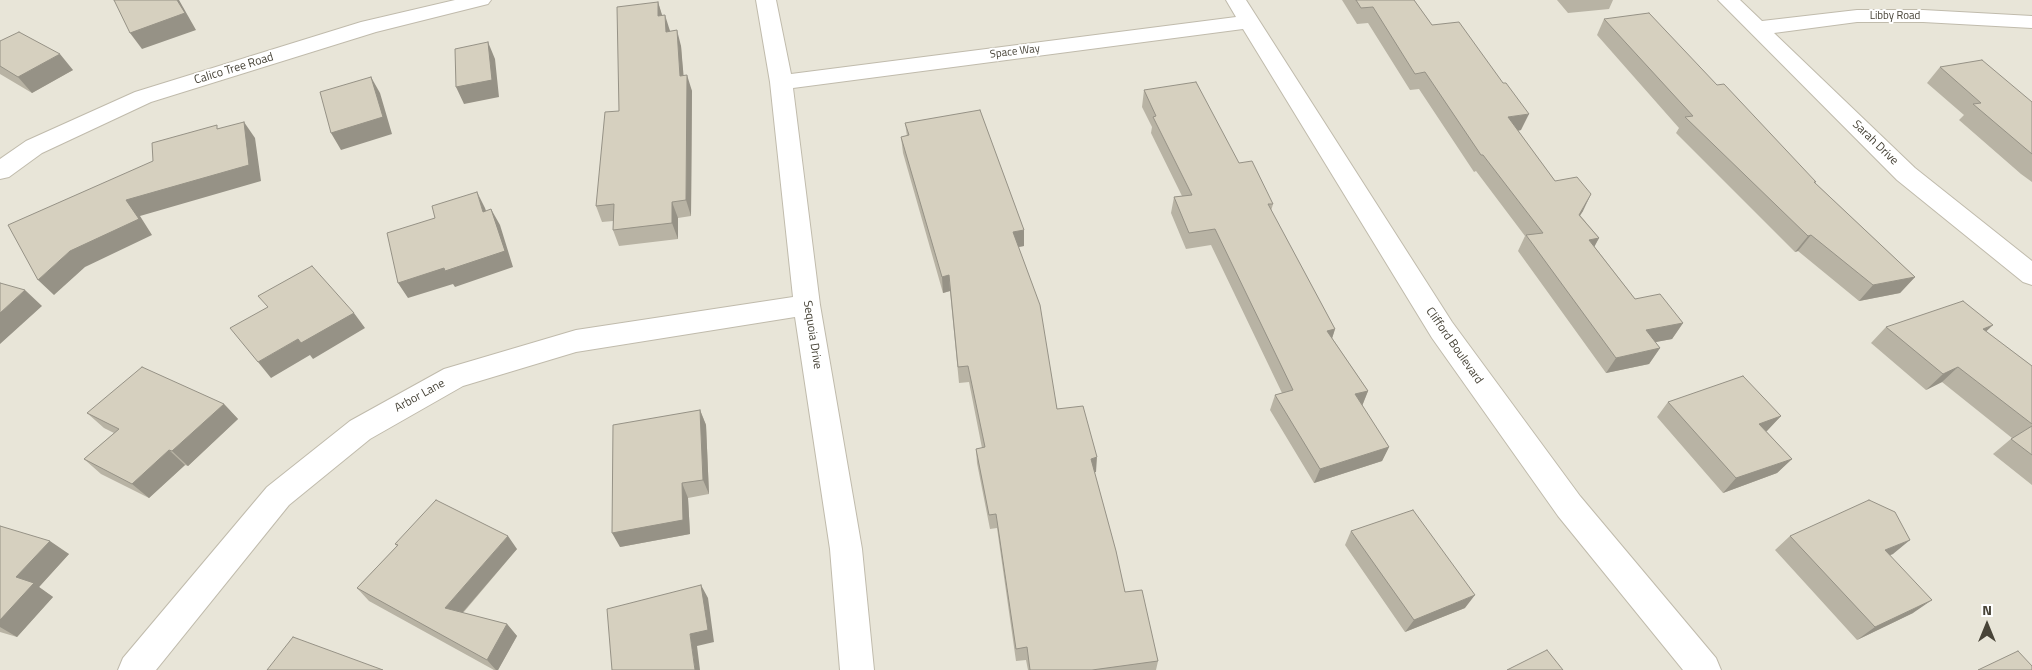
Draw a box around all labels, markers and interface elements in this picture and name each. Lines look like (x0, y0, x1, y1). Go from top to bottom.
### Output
street label: Libby Road (1870, 9, 1920, 23)
street label: Space Way (989, 42, 1041, 62)
street label: Calico Tree Road (193, 50, 275, 88)
street label: Sarah Drive (1849, 118, 1901, 168)
street label: Sequoia Drive (799, 300, 825, 370)
street label: Clifford Boulevard (1422, 305, 1486, 387)
street label: Arbor Lane (392, 376, 448, 416)
text: N (1982, 599, 1992, 620)
north arrow (1962, 600, 2012, 650)

